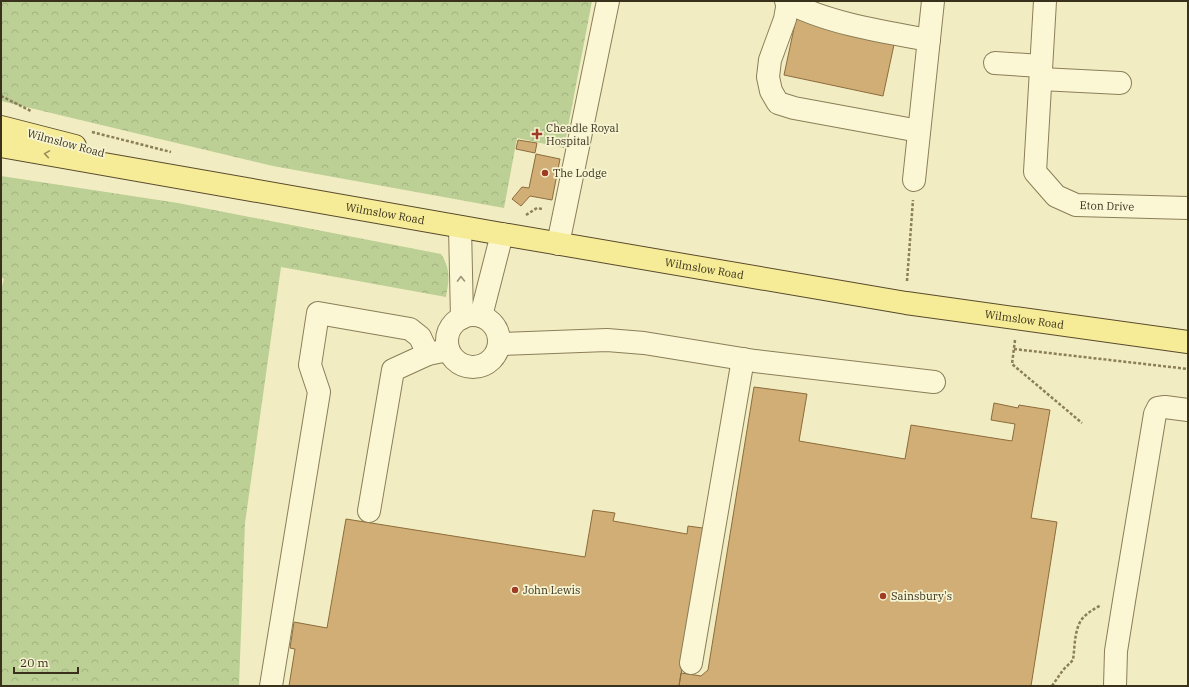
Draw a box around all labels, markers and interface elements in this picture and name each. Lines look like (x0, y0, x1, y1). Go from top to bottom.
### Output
place label: Cheadle Royal Hospital (546, 121, 619, 148)
street label: Wilmslow Road (26, 126, 107, 160)
marker: Cheadle Royal Hospital (531, 128, 543, 140)
one-way arrow (44, 150, 50, 159)
place label: The Lodge (553, 166, 607, 180)
marker: The Lodge (540, 168, 550, 178)
street label: Eton Drive (1079, 198, 1134, 214)
street label: Wilmslow Road (345, 200, 426, 227)
street label: Wilmslow Road (664, 255, 745, 282)
one-way arrow (457, 276, 465, 282)
street label: Wilmslow Road (984, 307, 1065, 332)
place label: John Lewis (523, 583, 580, 597)
marker: John Lewis (510, 585, 520, 595)
place label: Sainsbury's (891, 589, 952, 603)
marker: Sainsbury's (878, 591, 888, 601)
scale bar (14, 649, 78, 675)
text: 20 m (20, 655, 49, 670)

